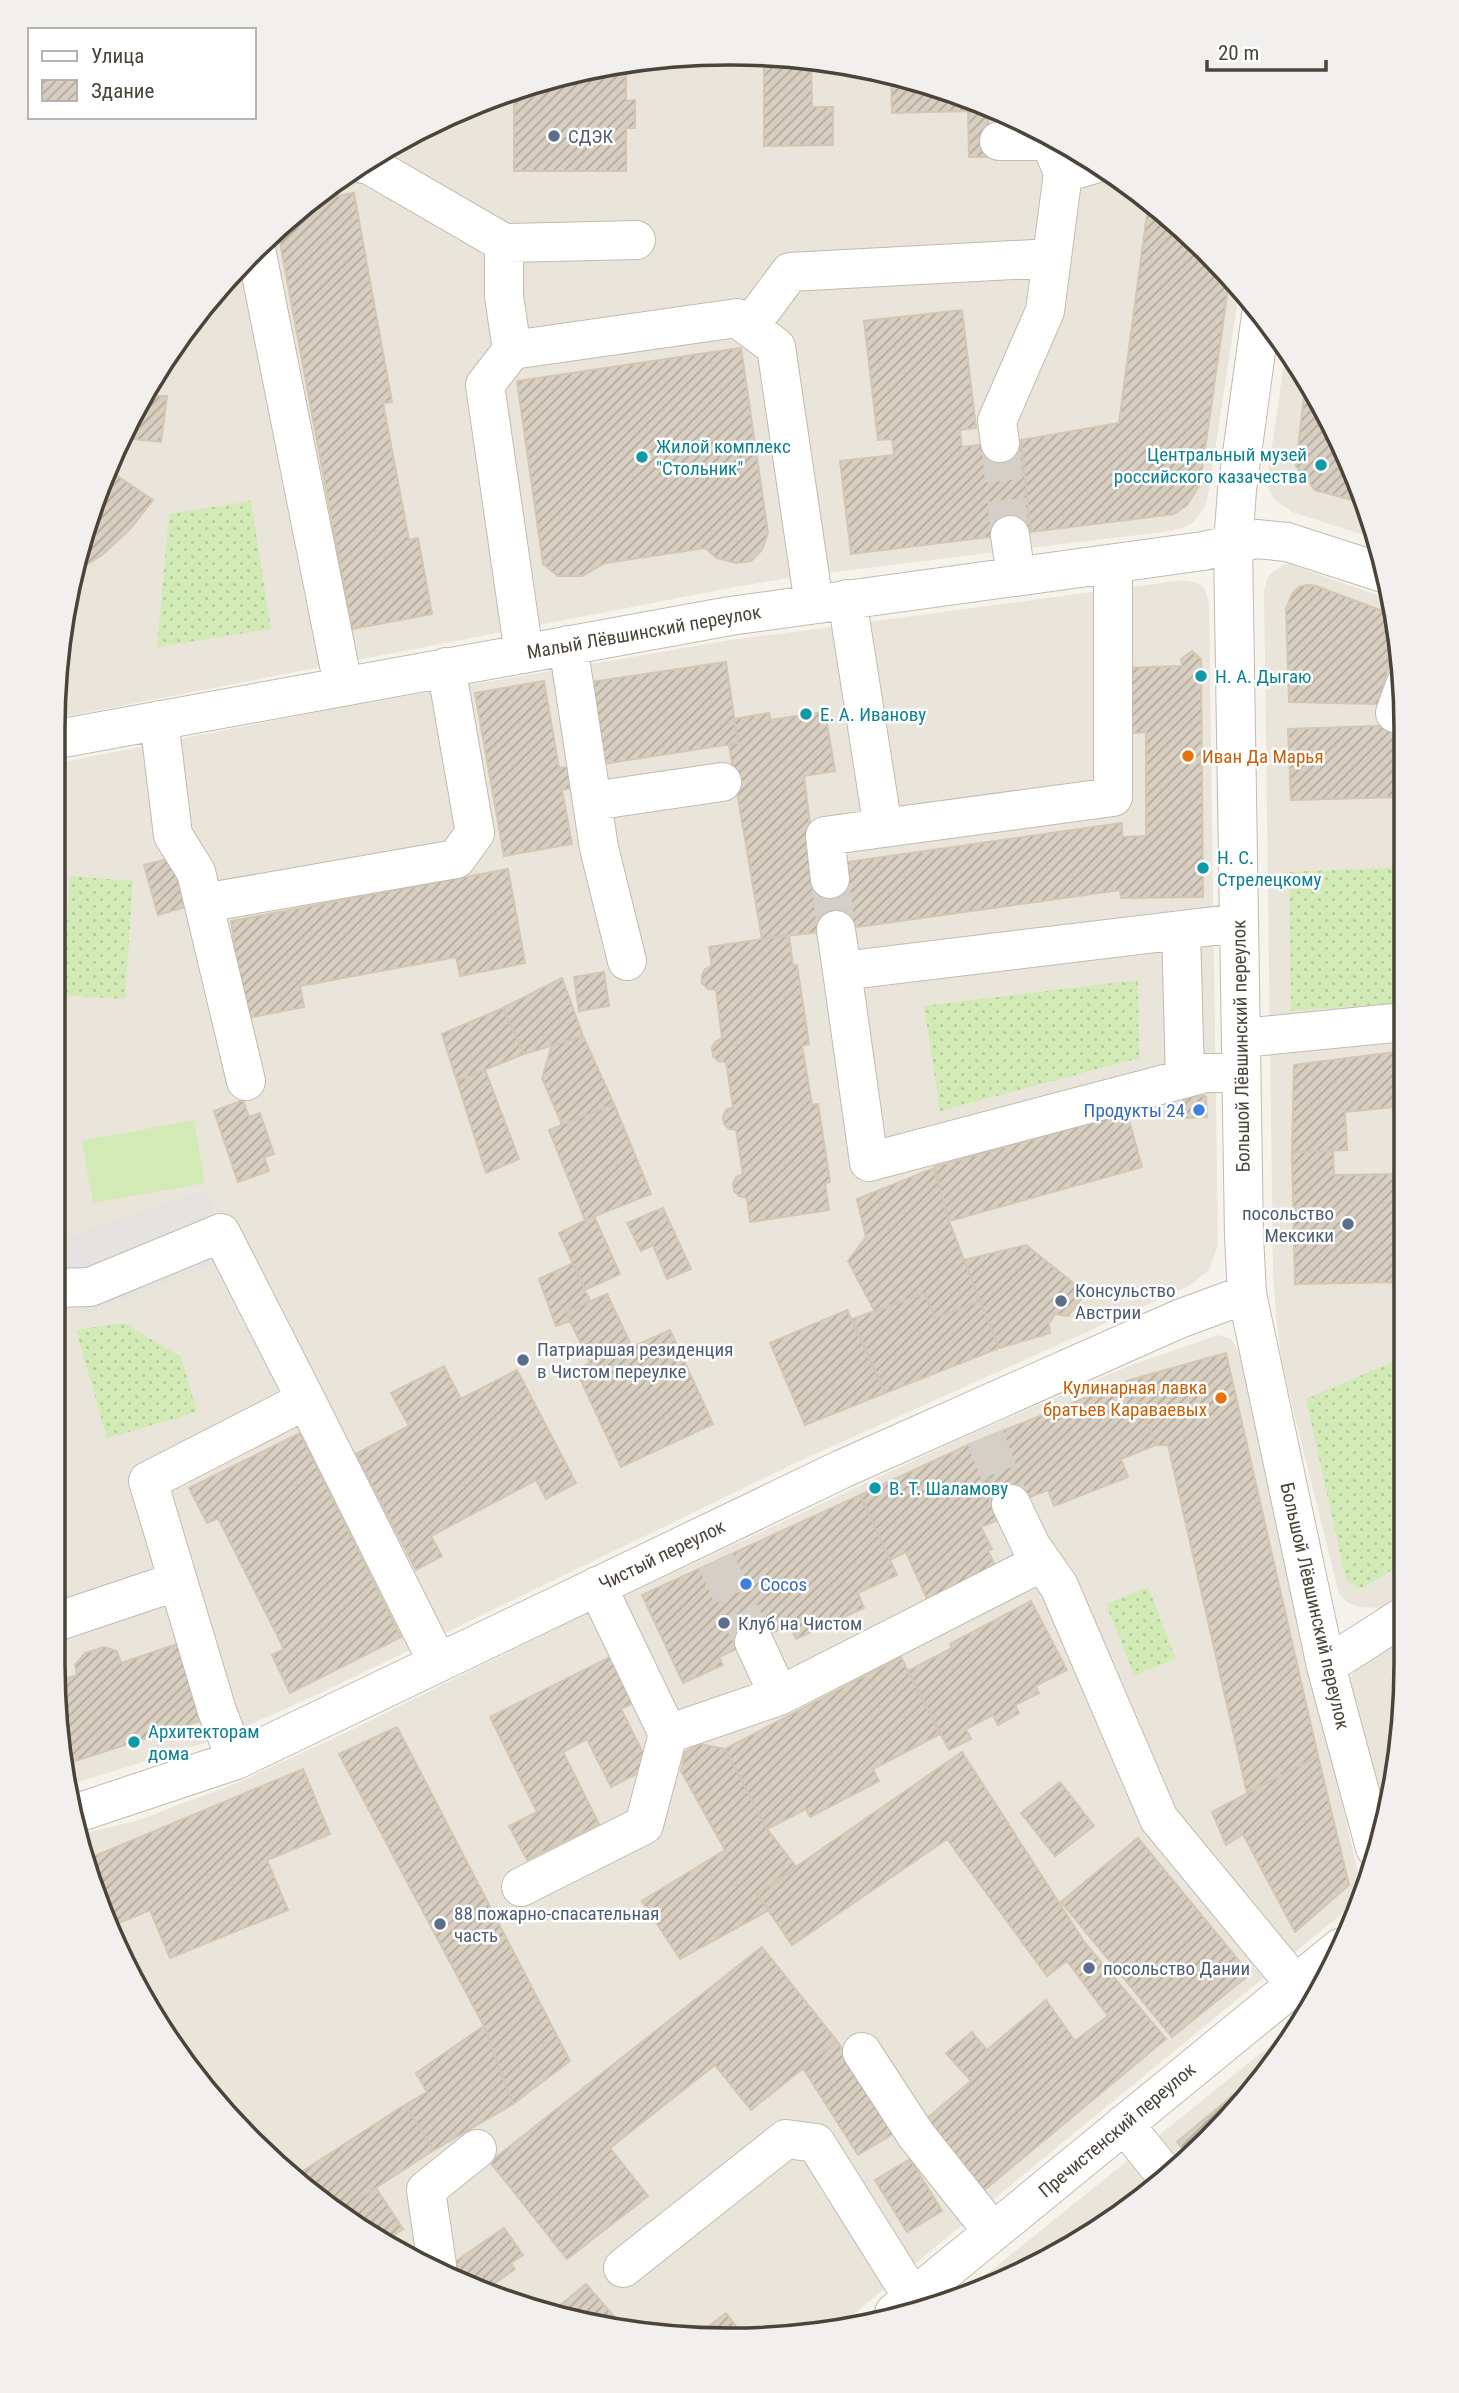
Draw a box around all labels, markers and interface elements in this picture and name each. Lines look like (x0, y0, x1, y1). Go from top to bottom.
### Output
legend (28, 28, 256, 119)
scale bar (1207, 28, 1326, 72)
text: 20 m (1218, 41, 1259, 65)
text: Улица (91, 44, 144, 68)
text: Здание (91, 79, 155, 103)
place label: СДЭК (568, 125, 614, 148)
marker: СДЭК (546, 128, 562, 144)
place label: Жилой комплекс "Стольник" (656, 435, 791, 480)
place label: Центральный музей российского казачества (1114, 443, 1307, 488)
marker: Жилой комплекс "Стольник" (634, 449, 650, 465)
marker: Центральный музей российского казачества (1313, 457, 1329, 473)
street label: Малый Лёвшинский переулок (525, 600, 763, 664)
place label: Н. А. Дыгаю (1215, 665, 1312, 688)
marker: Н. А. Дыгаю (1193, 668, 1209, 684)
place label: Е. А. Иванову (820, 703, 926, 726)
marker: Е. А. Иванову (798, 706, 814, 722)
place label: Иван Да Марья (1202, 745, 1324, 768)
marker: Иван Да Марья (1180, 748, 1196, 764)
place label: Н. С. Стрелецкому (1217, 846, 1321, 891)
marker: Н. С. Стрелецкому (1195, 860, 1211, 876)
street label: Большой Лёвшинский переулок (1227, 919, 1255, 1173)
place label: Продукты 24 (1084, 1099, 1185, 1122)
marker: Продукты 24 (1191, 1102, 1207, 1118)
place label: посольство Мексики (1242, 1202, 1334, 1247)
marker: посольство Мексики (1340, 1216, 1356, 1232)
place label: Консульство Австрии (1075, 1279, 1176, 1324)
marker: Консульство Австрии (1053, 1293, 1069, 1309)
place label: Патриаршая резиденция в Чистом переулке (537, 1338, 733, 1383)
marker: Патриаршая резиденция в Чистом переулке (515, 1352, 531, 1368)
place label: Кулинарная лавка братьев Караваевых (1043, 1376, 1207, 1421)
marker: Кулинарная лавка братьев Караваевых (1213, 1390, 1229, 1406)
place label: В. Т. Шаламову (889, 1477, 1008, 1500)
marker: В. Т. Шаламову (867, 1480, 883, 1496)
street label: Большой Лёвшинский переулок (1275, 1480, 1355, 1732)
street label: Чистый переулок (595, 1515, 729, 1595)
place label: Cocos (760, 1573, 807, 1596)
marker: Cocos (738, 1576, 754, 1592)
place label: Клуб на Чистом (738, 1612, 862, 1635)
marker: Клуб на Чистом (716, 1615, 732, 1631)
place label: Архитекторам дома (148, 1720, 260, 1765)
marker: Архитекторам дома (126, 1734, 142, 1750)
place label: 88 пожарно-спасательная часть (454, 1902, 659, 1947)
marker: 88 пожарно-спасательная часть (432, 1916, 448, 1932)
place label: посольство Дании (1103, 1957, 1250, 1980)
marker: посольство Дании (1081, 1960, 1097, 1976)
street label: Пречистенский переулок (1034, 2058, 1200, 2202)

